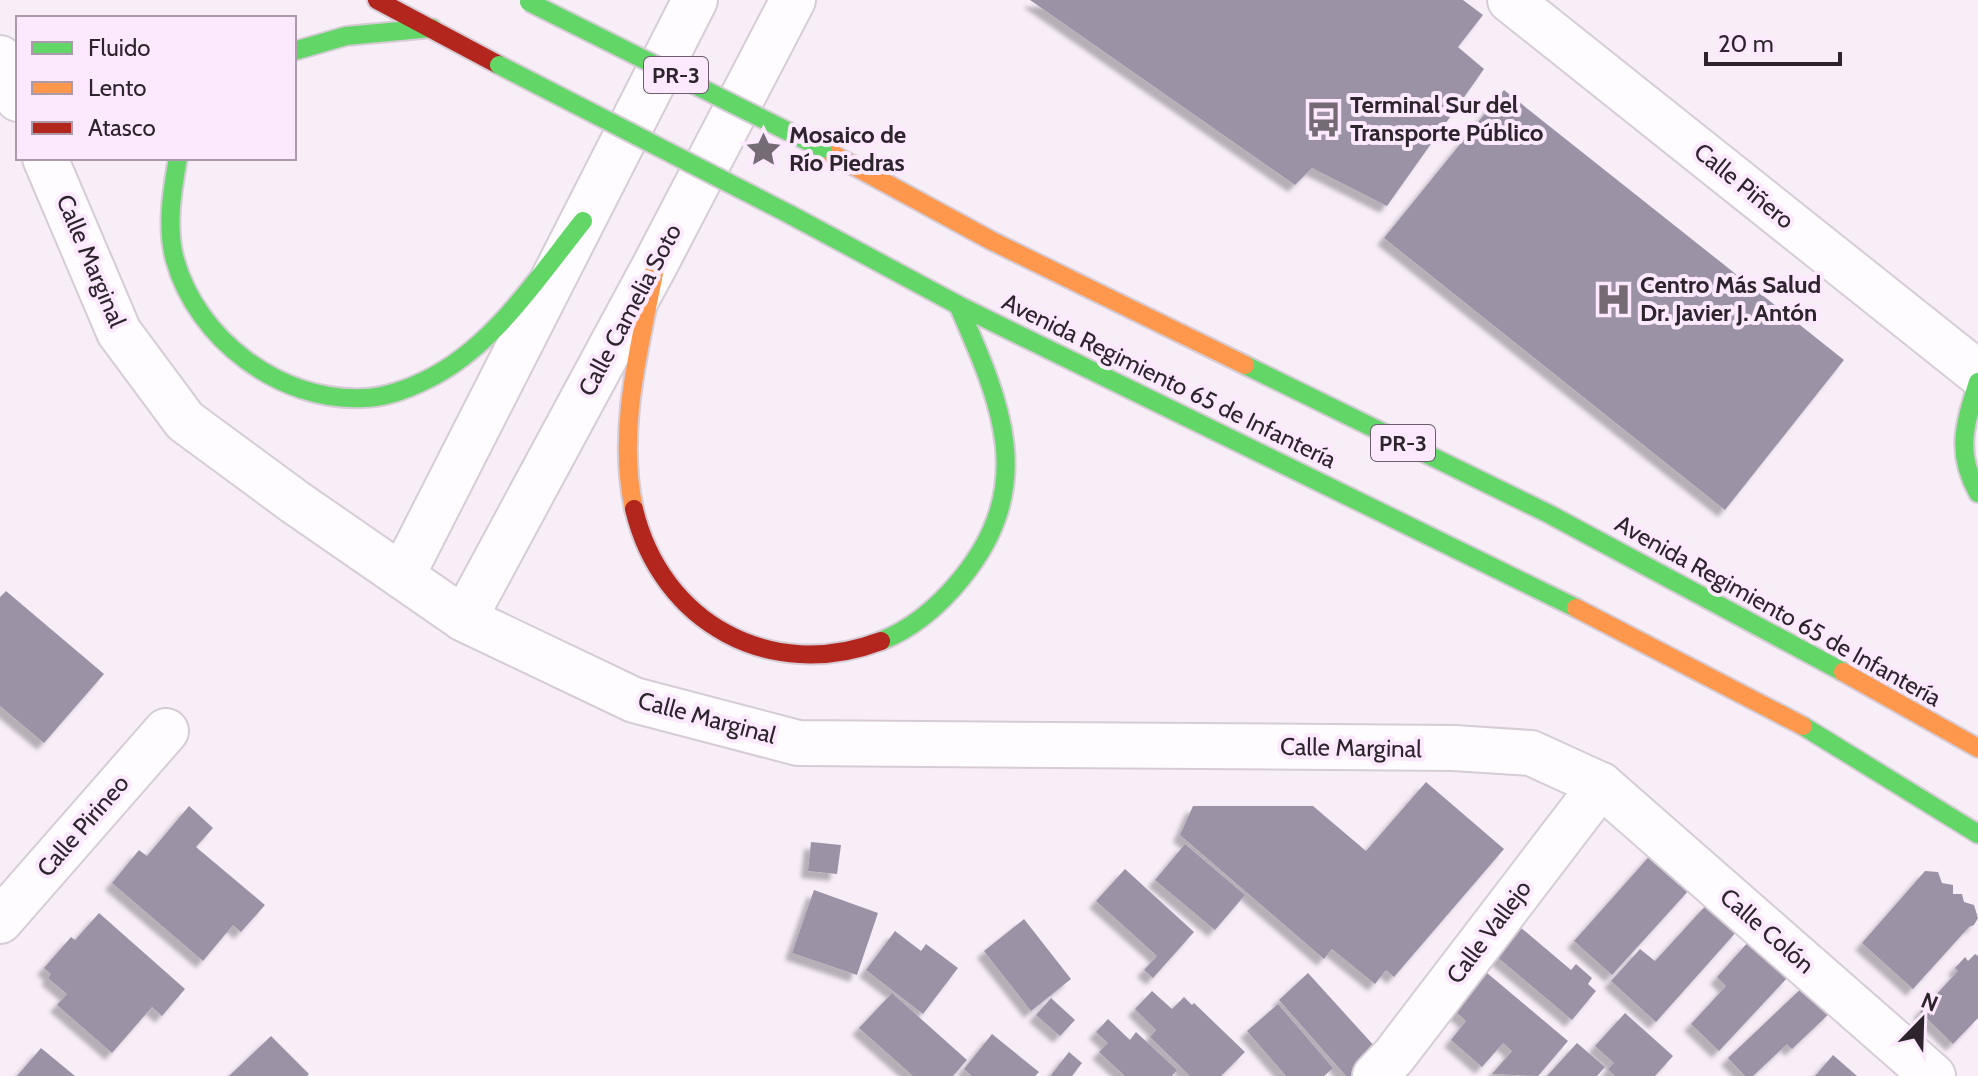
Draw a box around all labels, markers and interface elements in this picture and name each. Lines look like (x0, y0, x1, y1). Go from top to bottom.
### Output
legend (16, 16, 296, 160)
scale bar (1706, 16, 1840, 66)
text: 20 m (1718, 29, 1774, 58)
text: Fluido (88, 33, 150, 62)
road number: PR-3 (644, 57, 708, 93)
text: Lento (88, 73, 147, 102)
place label: Terminal Sur del Transporte Público (1350, 90, 1544, 147)
bus stop icon: Terminal Sur del Transporte Público (1305, 100, 1343, 138)
text: Atasco (88, 113, 156, 142)
place label: Mosaico de Río Piedras (789, 120, 906, 177)
place icon: Mosaico de Río Piedras (744, 130, 782, 168)
street label: Calle Piñero (1689, 137, 1800, 235)
street label: Calle Marginal (50, 190, 133, 332)
street label: Calle Camelia Soto (572, 219, 687, 401)
place label: Centro Más Salud Dr. Javier J. Antón (1640, 270, 1821, 327)
hospital icon: Centro Más Salud Dr. Javier J. Antón (1595, 280, 1633, 318)
street label: Avenida Regimiento 65 de Infantería (998, 287, 1341, 474)
road number: PR-3 (1371, 425, 1435, 461)
street label: Avenida Regimiento 65 de Infantería (1610, 509, 1947, 713)
street label: Calle Marginal (635, 685, 780, 750)
street label: Calle Marginal (1280, 732, 1422, 763)
street label: Calle Pirineo (31, 769, 135, 883)
street label: Calle Vallejo (1440, 874, 1537, 989)
street label: Calle Colón (1714, 882, 1820, 979)
north arrow (1882, 980, 1962, 1060)
text: N (1917, 987, 1942, 1018)

